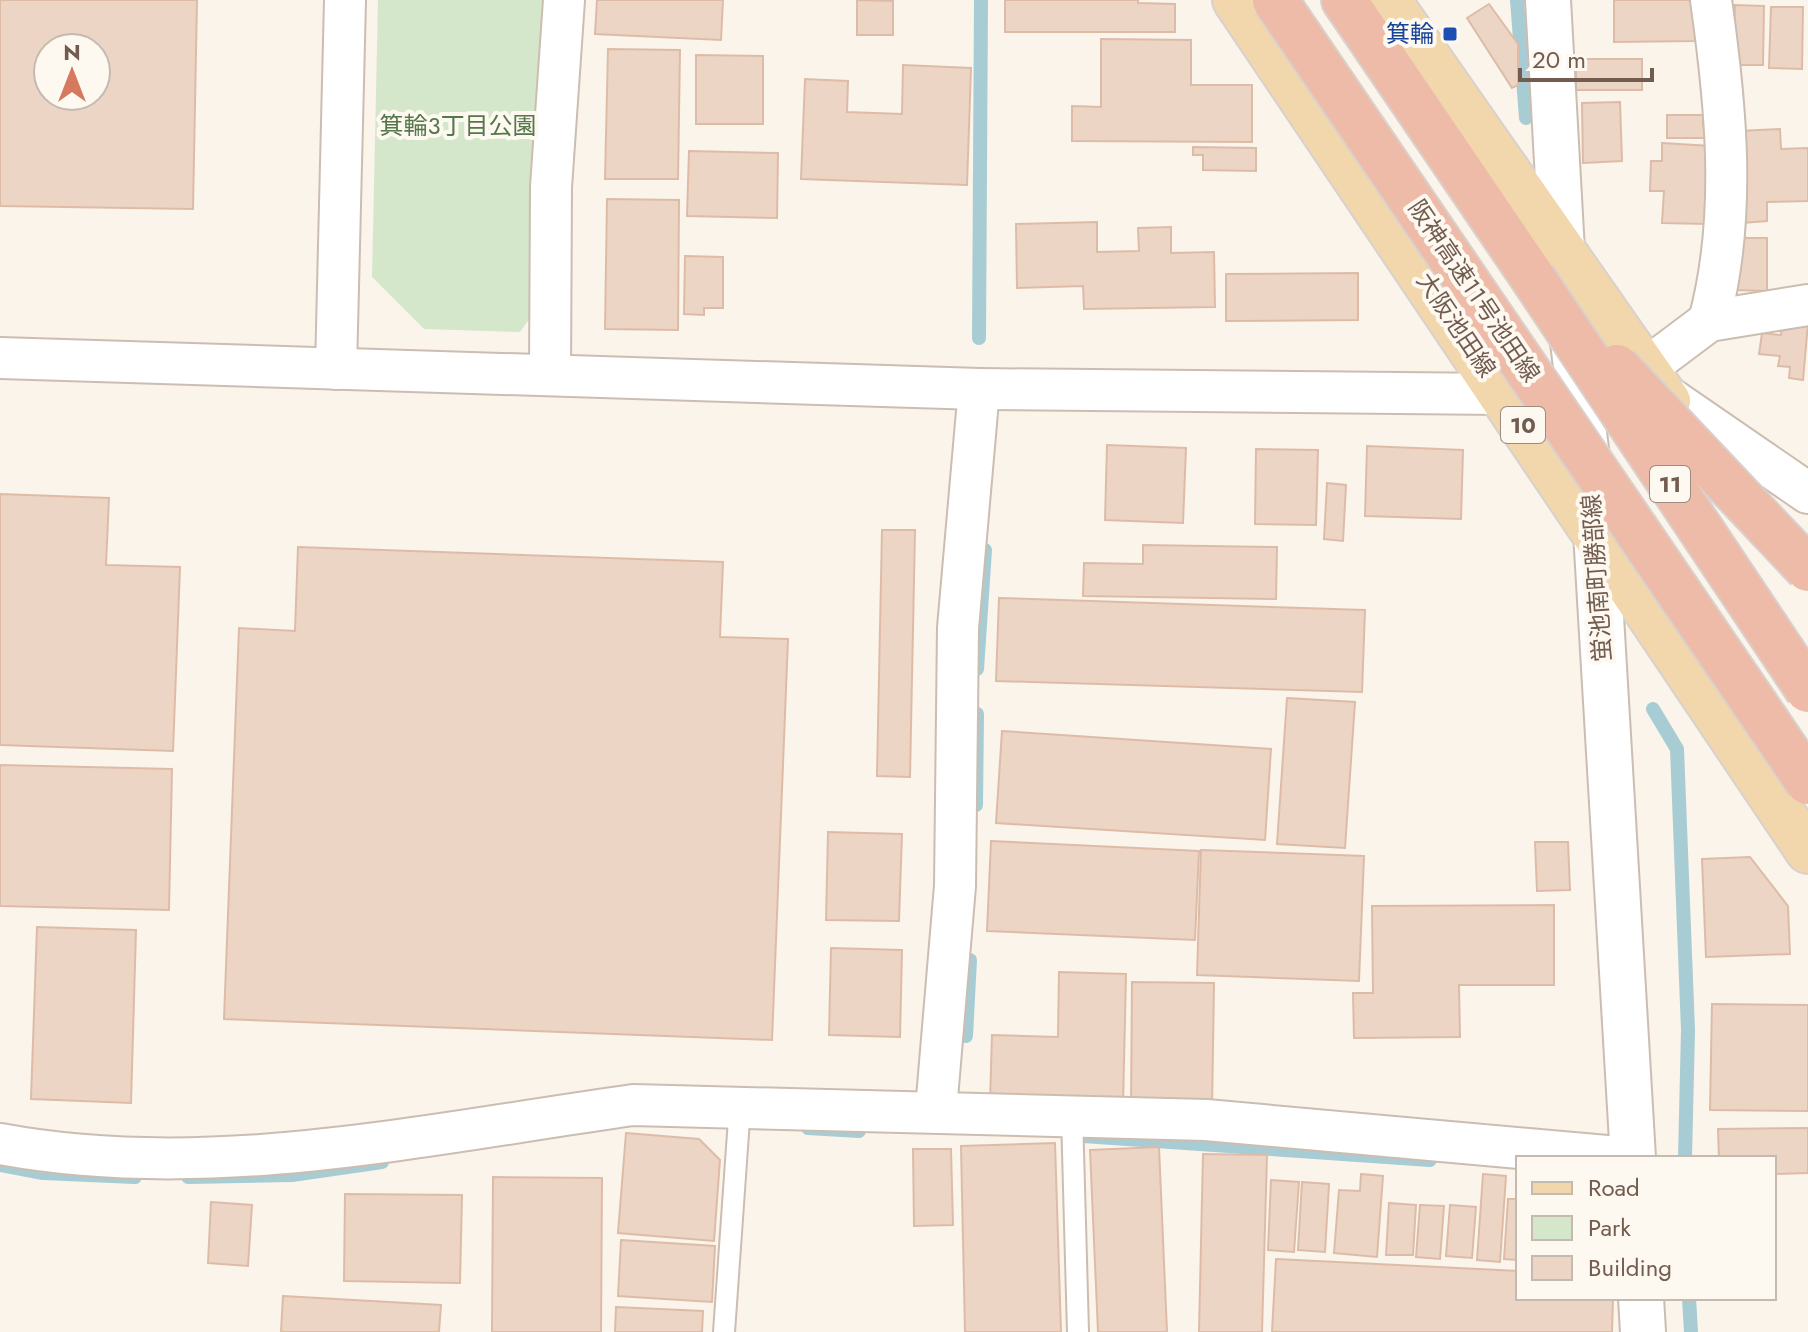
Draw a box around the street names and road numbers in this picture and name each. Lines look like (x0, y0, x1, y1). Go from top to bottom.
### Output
street label: 阪神高速11号池田線 (1400, 192, 1549, 389)
street label: 大阪池田線 (1408, 265, 1504, 384)
road number: 10 (1501, 407, 1545, 443)
road number: 11 (1650, 466, 1690, 502)
street label: 蛍池南町勝部線 (1573, 493, 1620, 663)

